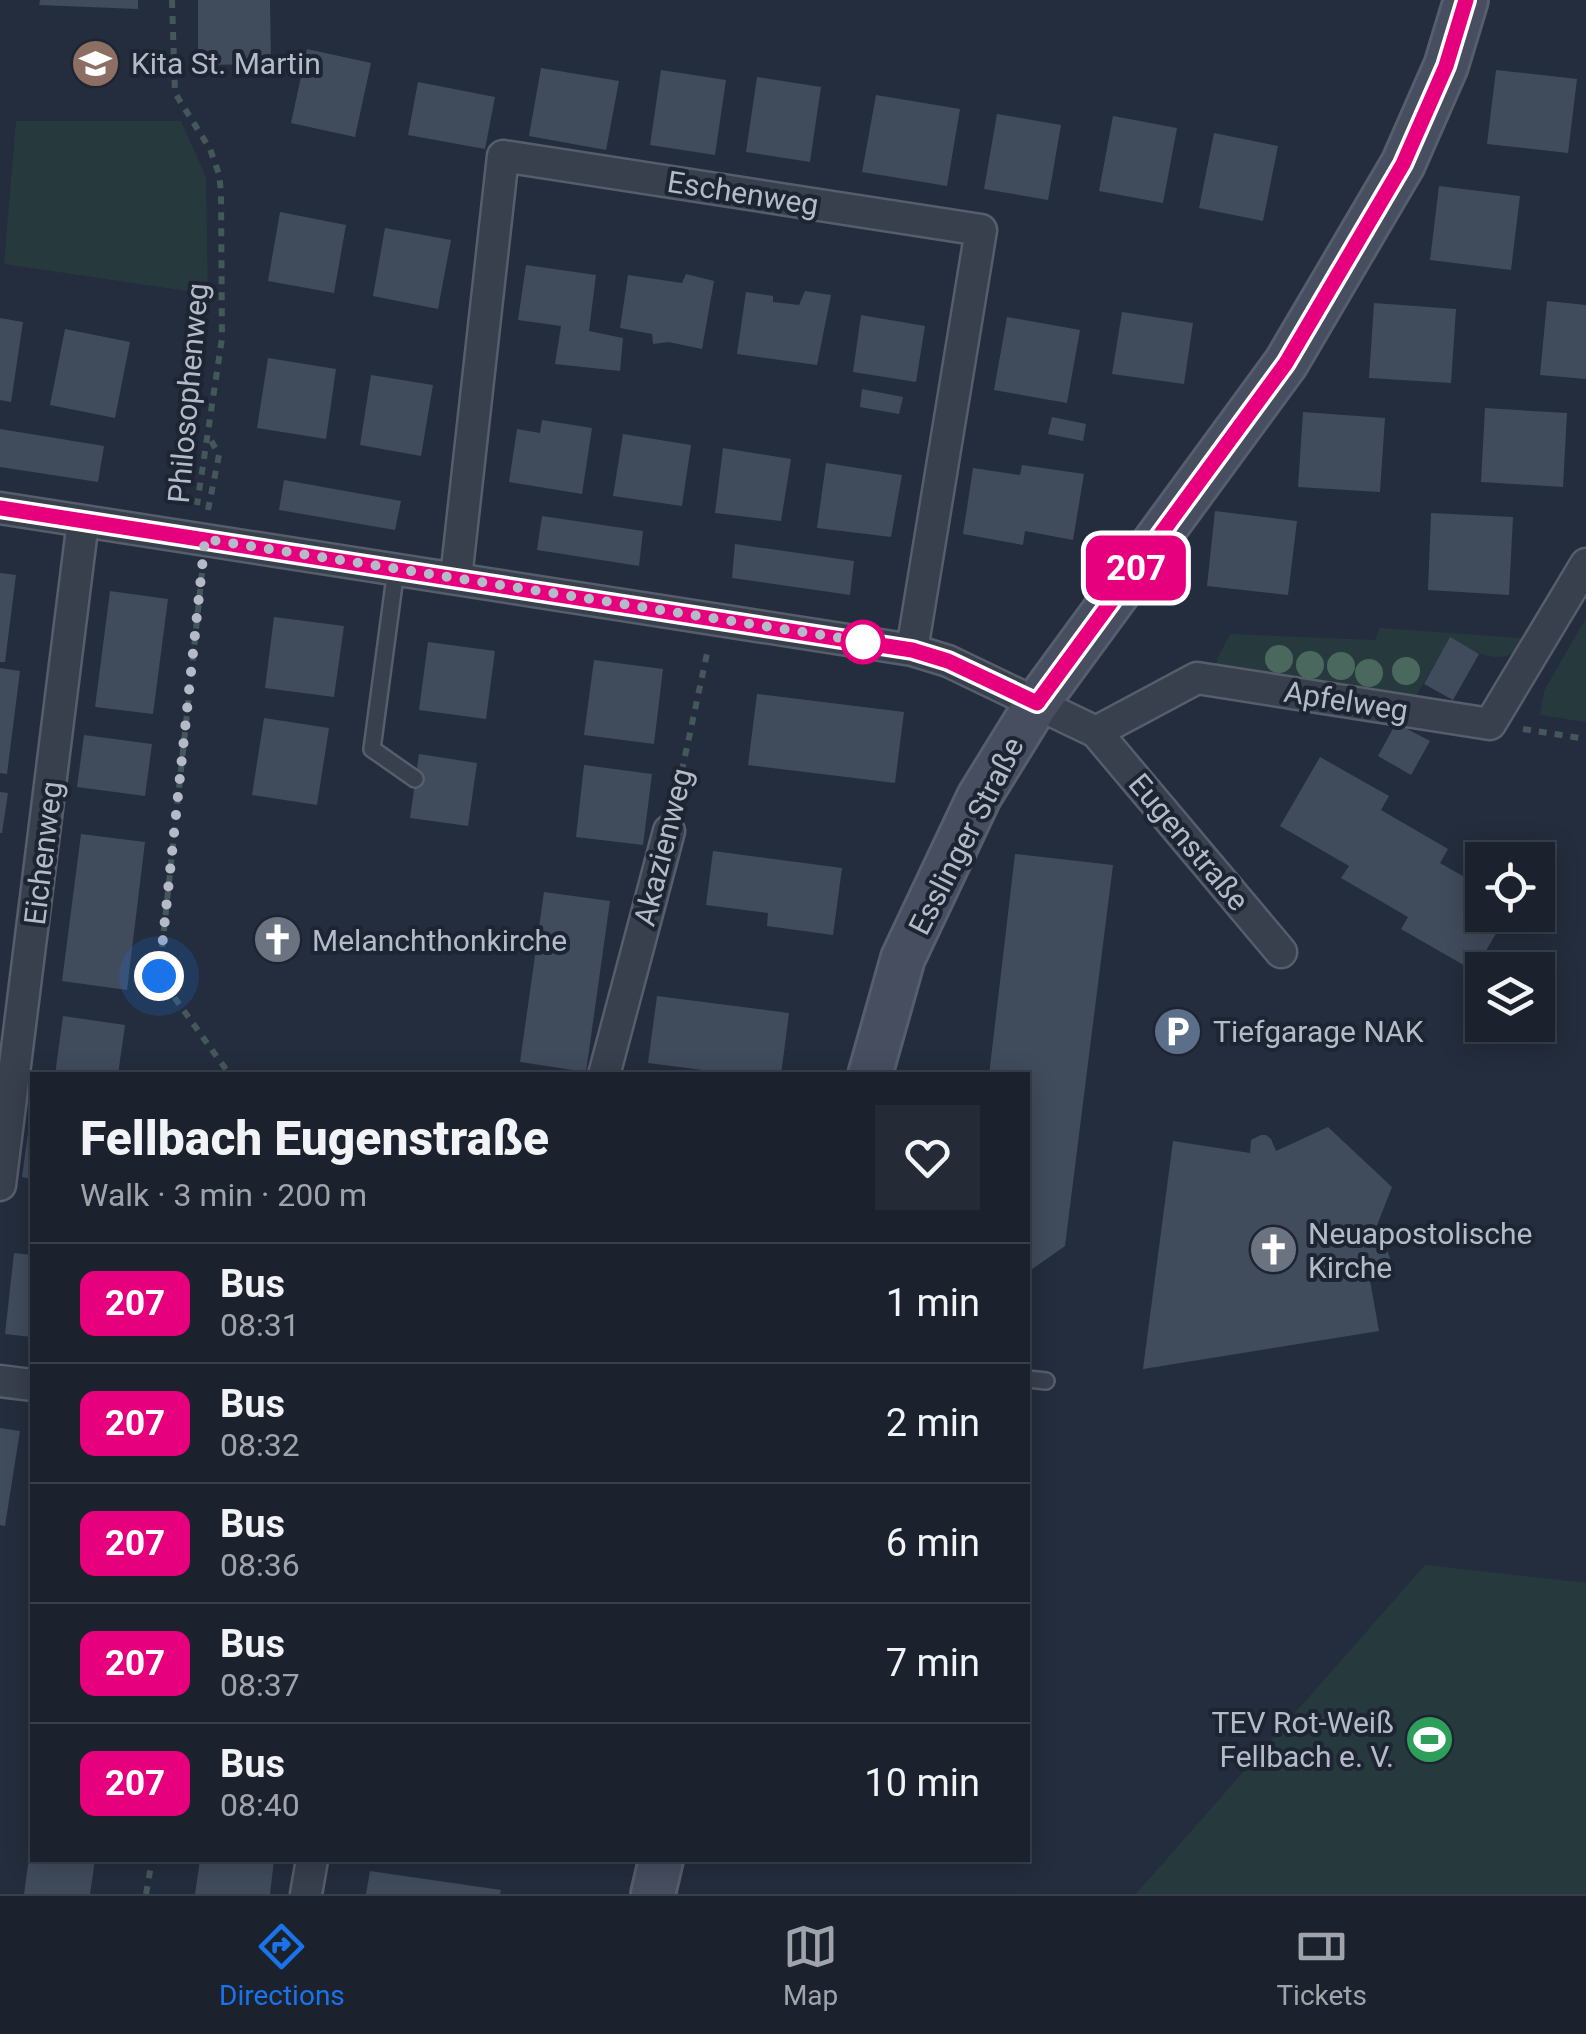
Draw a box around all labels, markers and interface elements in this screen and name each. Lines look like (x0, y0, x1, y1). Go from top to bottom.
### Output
school or university icon: Kita St. Martin (70, 37, 122, 89)
place label: Kita St. Martin (131, 46, 321, 81)
street label: Eschenweg (665, 164, 821, 222)
street label: Philosophenweg (161, 281, 215, 505)
line badge: 207 (1078, 536, 1194, 600)
text: 207 (1106, 548, 1166, 589)
unlabelled marker (842, 621, 884, 663)
street label: Apfelweg (1282, 674, 1410, 728)
street label: Esslinger Straße (901, 731, 1031, 941)
street label: Akazienweg (627, 765, 699, 929)
street label: Eugenstraße (1122, 767, 1256, 917)
street label: Eichenweg (17, 779, 69, 927)
map controls (1465, 842, 1555, 1042)
button: locate (1465, 842, 1555, 932)
church icon: Melanchthonkirche (251, 914, 303, 966)
place label: Melanchthonkirche (312, 923, 567, 958)
your location (134, 951, 184, 1001)
button: layers (1465, 952, 1555, 1042)
parking icon: Tiefgarage NAK (1152, 1005, 1204, 1057)
place label: Tiefgarage NAK (1213, 1014, 1424, 1049)
button: heart (875, 1105, 980, 1210)
text: Fellbach Eugenstraße (80, 1110, 549, 1167)
text: Walk · 3 min · 200 m (80, 1176, 367, 1214)
place label: Neuapostolische Kirche (1308, 1216, 1532, 1285)
church icon: Neuapostolische Kirche (1247, 1224, 1299, 1276)
text: Bus (220, 1262, 285, 1306)
text: 1 min (886, 1281, 980, 1325)
text: 207 (105, 1283, 165, 1324)
text: 08:31 (220, 1306, 300, 1344)
text: Bus (220, 1382, 285, 1426)
text: 2 min (886, 1401, 980, 1445)
text: 207 (105, 1403, 165, 1444)
text: 08:32 (220, 1426, 300, 1464)
text: Bus (220, 1502, 285, 1546)
text: 6 min (886, 1521, 980, 1565)
text: 207 (105, 1523, 165, 1564)
text: 08:36 (220, 1546, 300, 1584)
text: Bus (220, 1622, 285, 1666)
text: 7 min (886, 1641, 980, 1685)
text: 207 (105, 1643, 165, 1684)
text: 08:37 (220, 1666, 300, 1704)
place label: TEV Rot-Weiß Fellbach e. V. (1212, 1705, 1394, 1774)
sports icon: TEV Rot-Weiß Fellbach e. V. (1403, 1713, 1455, 1765)
text: Bus (220, 1742, 285, 1786)
text: 10 min (864, 1761, 980, 1805)
text: 207 (105, 1763, 165, 1804)
text: 08:40 (220, 1786, 300, 1824)
tab: Directions (219, 1919, 345, 2012)
tab: Map (783, 1919, 838, 2012)
tab: Tickets (1276, 1919, 1367, 2012)

